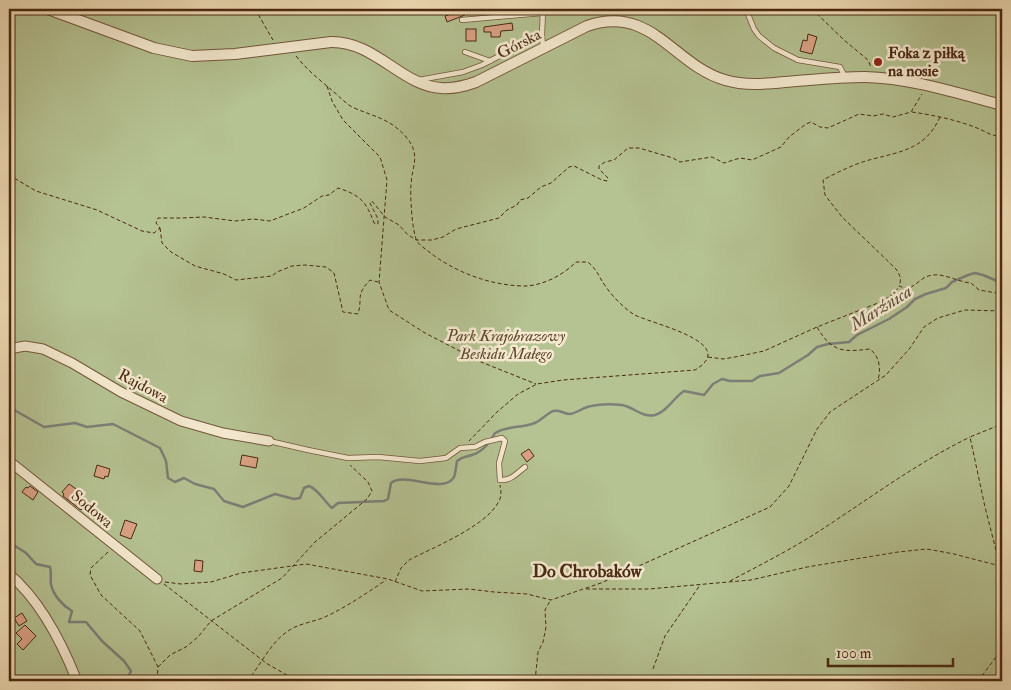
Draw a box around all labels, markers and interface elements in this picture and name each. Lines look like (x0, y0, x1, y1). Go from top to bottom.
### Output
street label: Górska (494, 24, 545, 64)
place label: Foka z piłką na nosie (887, 43, 966, 81)
marker: Foka z piłką na nosie (872, 56, 884, 68)
water label: Marźnica (845, 280, 916, 337)
park label: Park Krajobrazowy Beskidu Małego (446, 326, 566, 364)
street label: Rajdowa (115, 365, 172, 408)
street label: Sodowa (67, 486, 117, 533)
district label: Do Chrobaków (532, 560, 643, 583)
scale bar (828, 635, 954, 667)
text: 100 m (836, 644, 872, 663)

